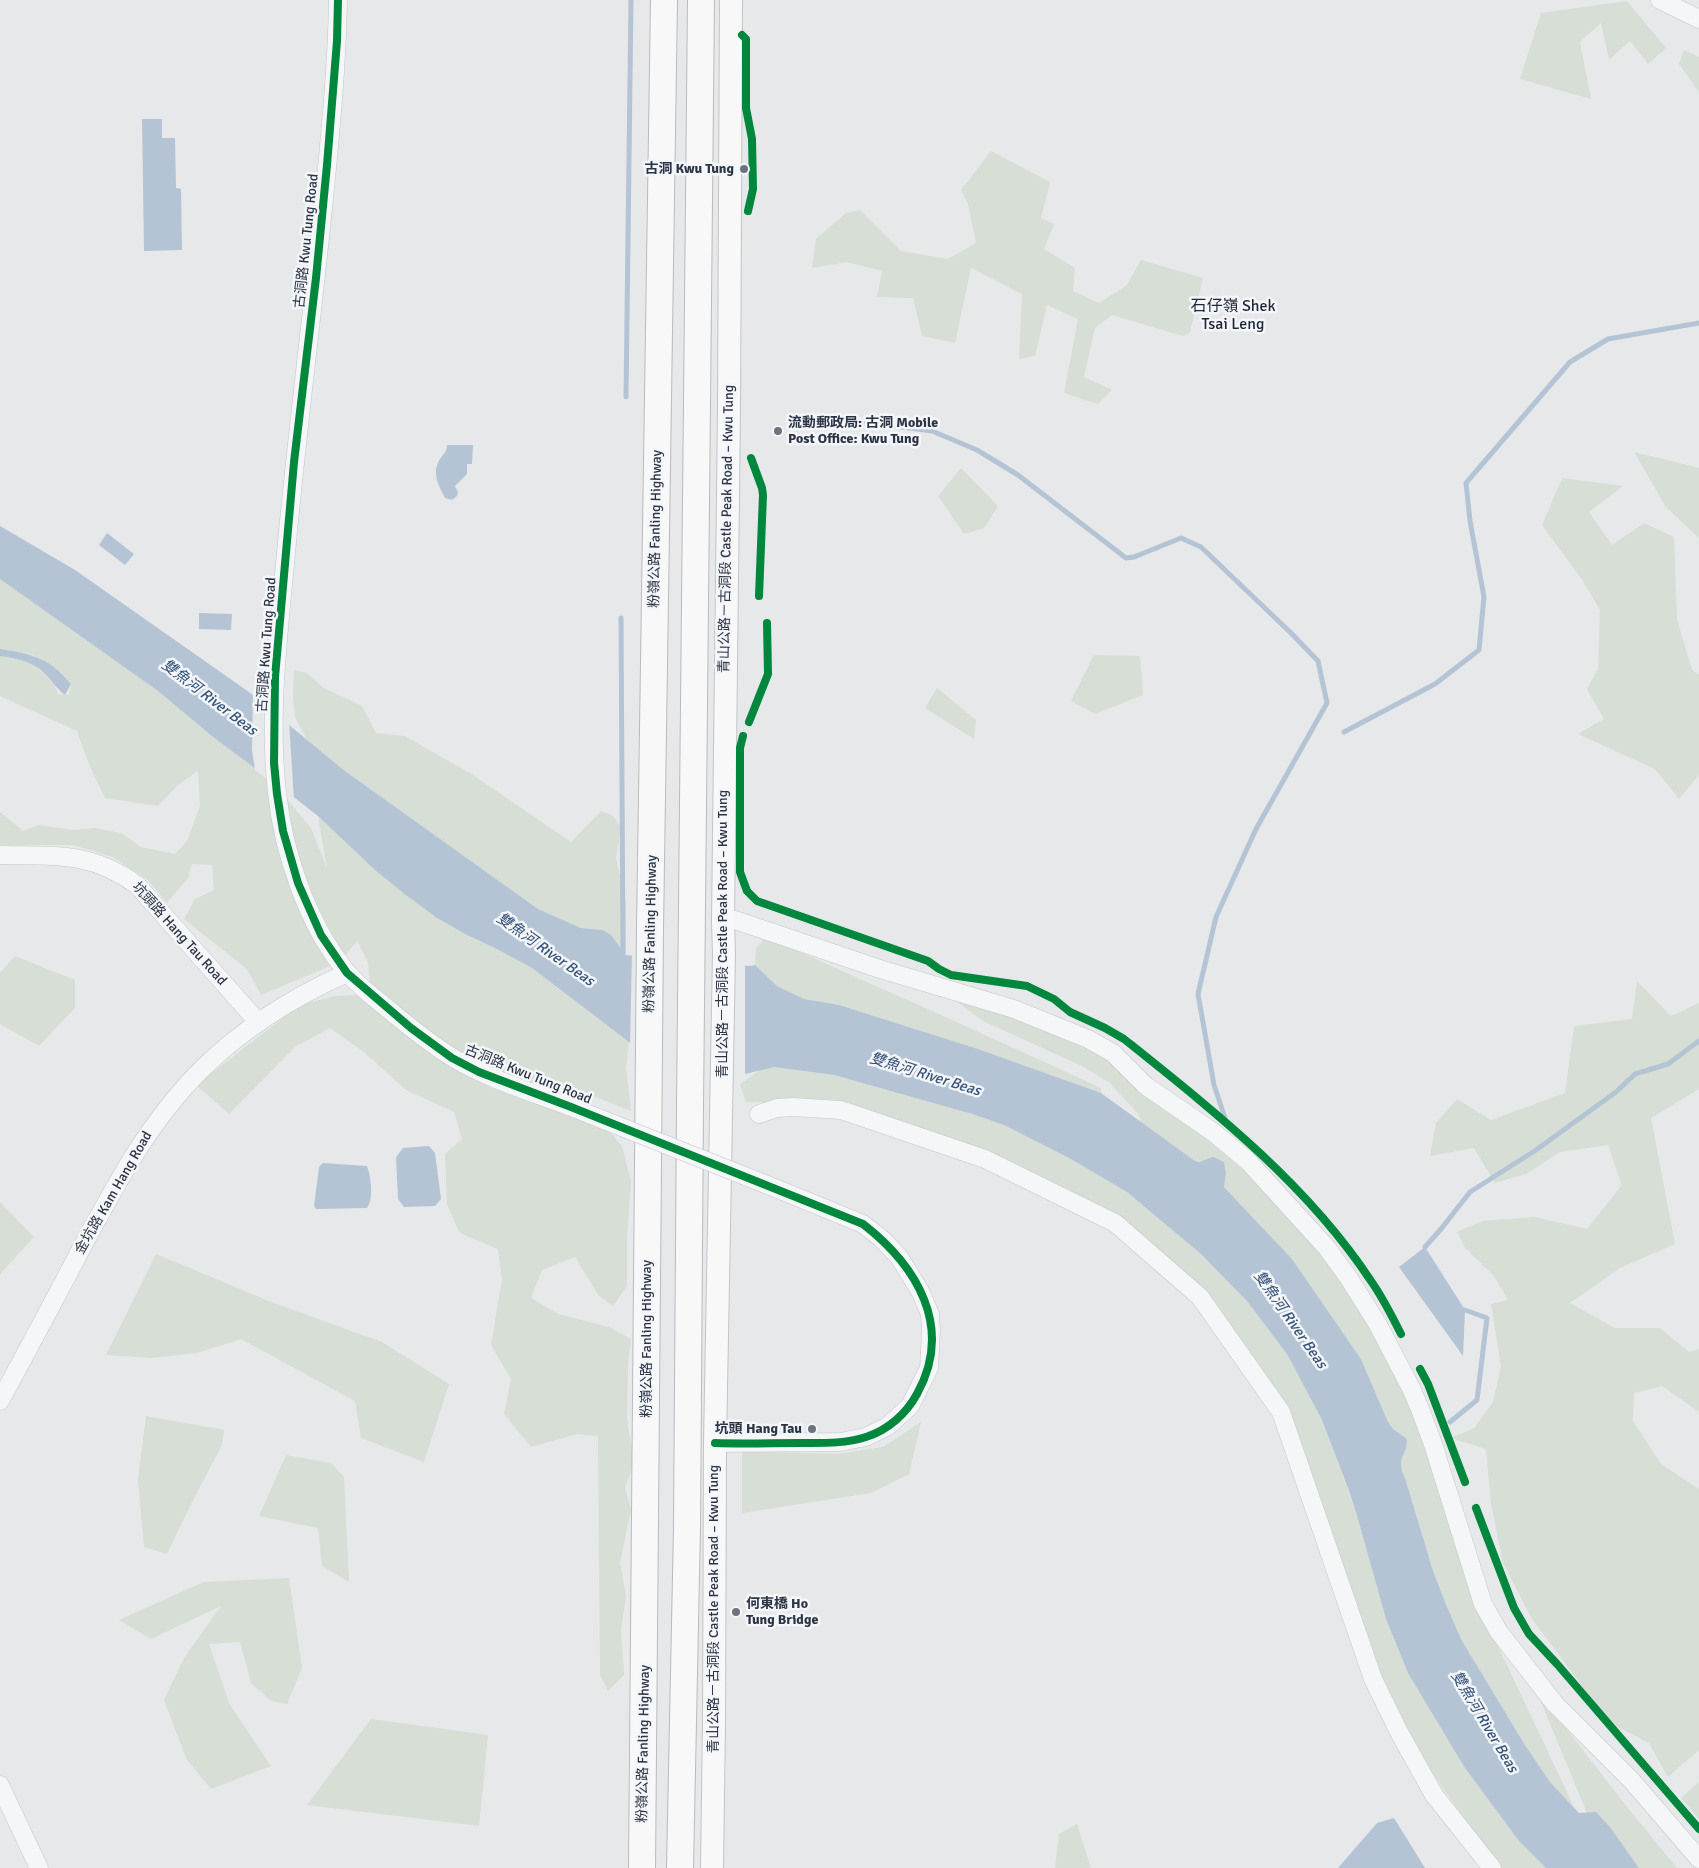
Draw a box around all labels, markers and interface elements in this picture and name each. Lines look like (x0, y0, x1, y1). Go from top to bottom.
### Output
place label: 古洞 Kwu Tung (644, 161, 734, 177)
marker: 古洞 Kwu Tung (738, 163, 750, 175)
street label: 古洞路 Kwu Tung Road (292, 173, 322, 309)
district label: 石仔嶺 Shek Tsai Leng (1190, 297, 1276, 335)
street label: 青山公路－古洞段 Castle Peak Road – Kwu Tung (716, 385, 738, 673)
place label: 流動郵政局: 古洞 Mobile Post Office: Kwu Tung (788, 415, 938, 448)
marker: 流動郵政局: 古洞 Mobile Post Office: Kwu Tung (772, 425, 784, 437)
street label: 粉嶺公路 Fanling Highway (646, 450, 666, 608)
street label: 古洞路 Kwu Tung Road (254, 577, 280, 713)
water label: 雙魚河 River Beas (158, 656, 260, 740)
street label: 青山公路－古洞段 Castle Peak Road – Kwu Tung (715, 790, 731, 1078)
street label: 粉嶺公路 Fanling Highway (641, 855, 661, 1013)
street label: 坑頭路 Hang Tau Road (128, 879, 230, 989)
water label: 雙魚河 River Beas (493, 910, 597, 990)
street label: 古洞路 Kwu Tung Road (462, 1042, 594, 1108)
water label: 雙魚河 River Beas (867, 1050, 983, 1100)
street label: 金坑路 Kam Hang Road (72, 1128, 156, 1258)
street label: 粉嶺公路 Fanling Highway (639, 1260, 655, 1418)
water label: 雙魚河 River Beas (1250, 1268, 1330, 1372)
place label: 坑頭 Hang Tau (715, 1421, 802, 1437)
marker: 坑頭 Hang Tau (806, 1423, 818, 1435)
street label: 青山公路－古洞段 Castle Peak Road – Kwu Tung (706, 1465, 722, 1753)
place label: 何東橋 Ho Tung Bridge (746, 1596, 818, 1628)
marker: 何東橋 Ho Tung Bridge (730, 1606, 742, 1618)
street label: 粉嶺公路 Fanling Highway (634, 1665, 654, 1823)
water label: 雙魚河 River Beas (1447, 1668, 1521, 1776)

